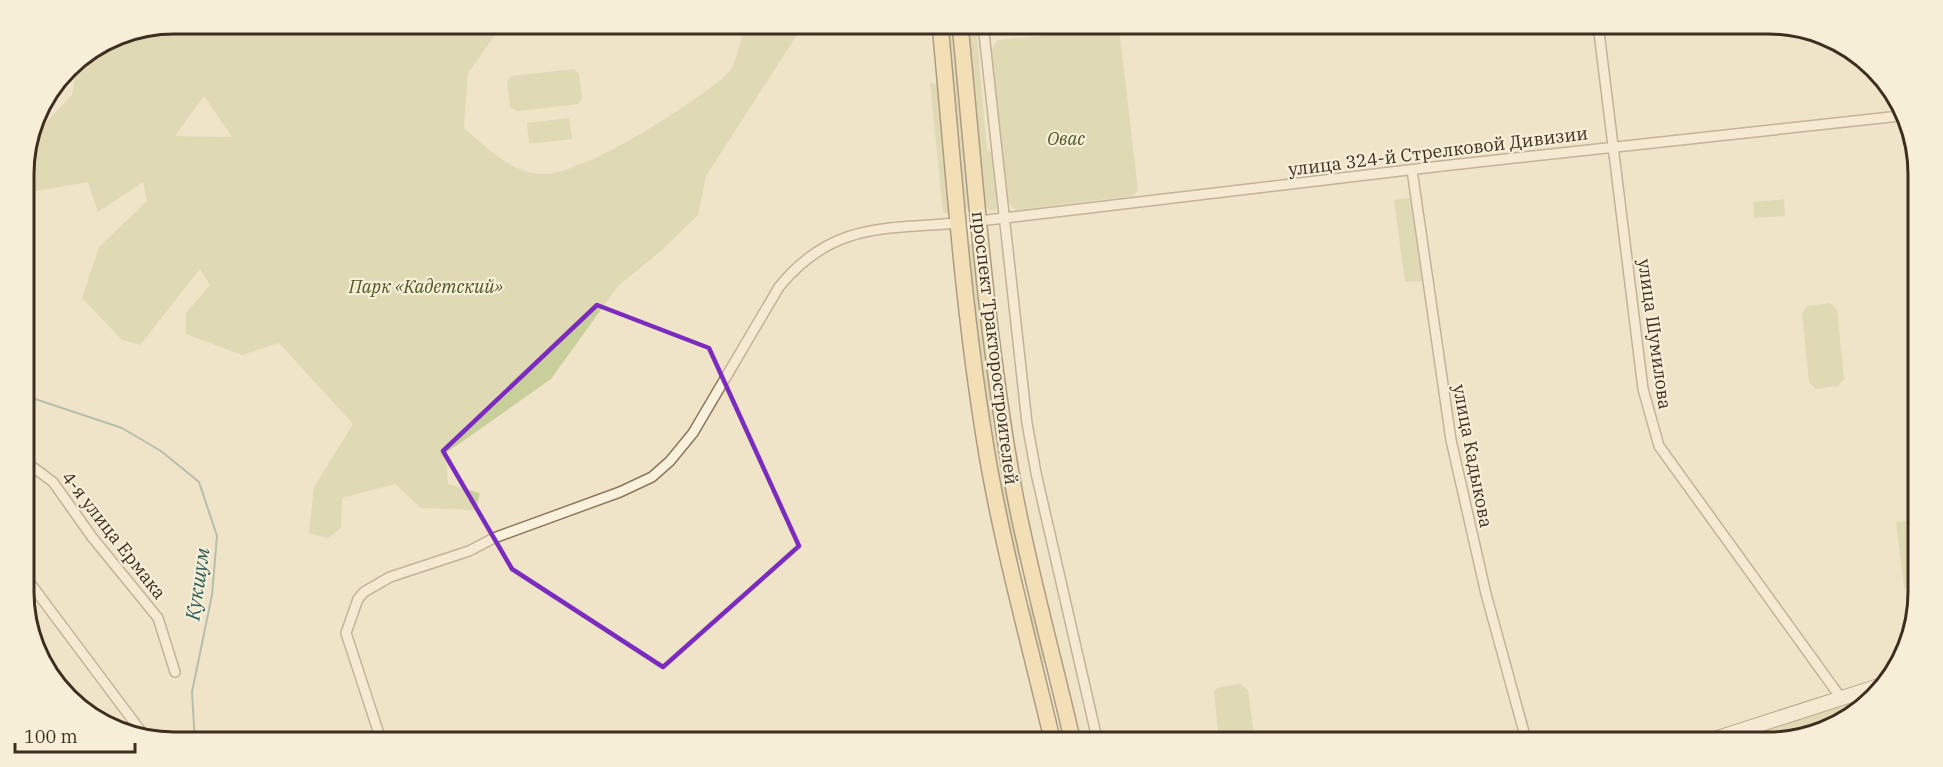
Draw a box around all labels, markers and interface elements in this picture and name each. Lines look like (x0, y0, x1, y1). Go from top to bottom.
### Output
street label: улица 324-й Стрелковой Дивизии (1287, 121, 1589, 181)
park label: Овас (1047, 127, 1085, 150)
street label: проспект Тракторостроителей (967, 210, 1023, 486)
street label: улица Шумилова (1633, 257, 1677, 411)
park label: Парк «Кадетский» (348, 275, 503, 298)
street label: улица Кадыкова (1448, 382, 1498, 530)
street label: 4-я улица Ермака (57, 466, 171, 604)
water label: Кукшум (178, 546, 215, 623)
scale bar (15, 716, 135, 754)
text: 100 m (24, 725, 78, 748)

